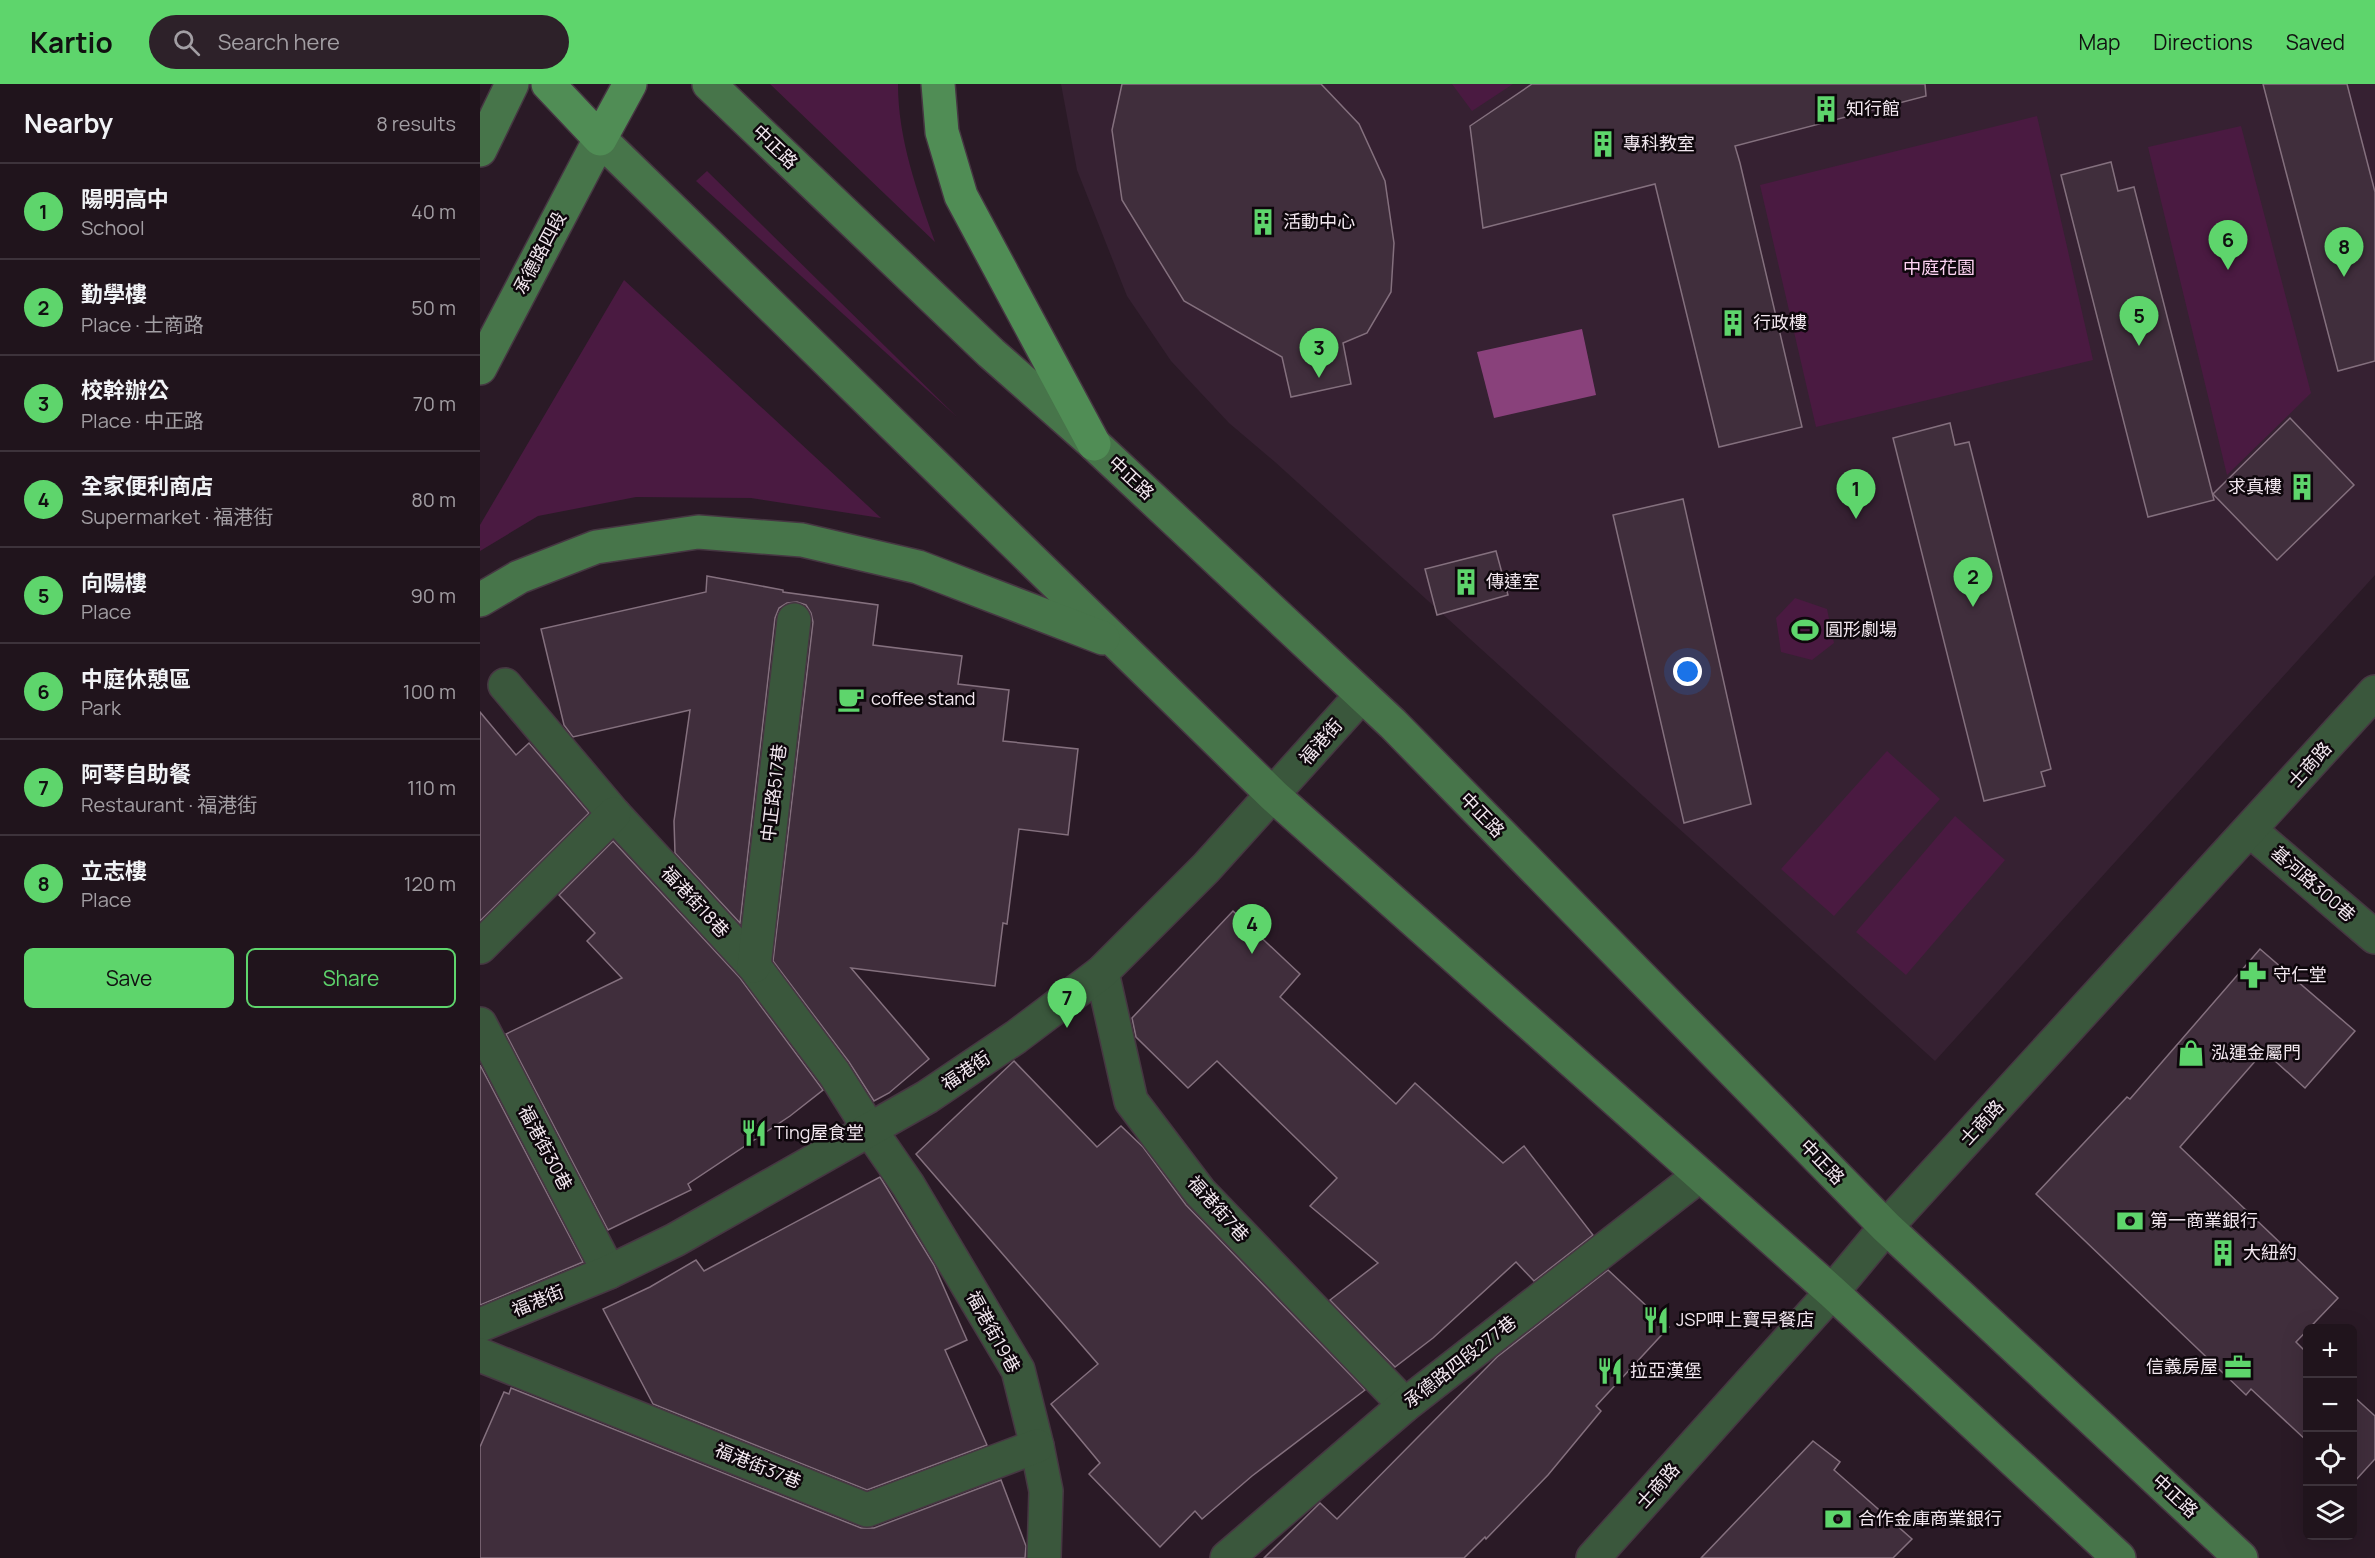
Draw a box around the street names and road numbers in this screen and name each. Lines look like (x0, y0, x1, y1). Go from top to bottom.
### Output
street label: 中正路 (748, 119, 803, 174)
street label: 承德路四段 (507, 207, 571, 298)
street label: 中正路 (1104, 450, 1160, 504)
street label: 福港街 (1293, 713, 1347, 770)
street label: 士商路 (2282, 736, 2336, 792)
street label: 中正路517巷 (755, 743, 791, 843)
street label: 中正路 (1455, 787, 1510, 842)
street label: 基河路300巷 (2267, 840, 2361, 926)
street label: 福港街18巷 (656, 860, 735, 942)
street label: 福港街 (936, 1045, 995, 1095)
street label: 士商路 (1954, 1094, 2008, 1150)
street label: 福港街30巷 (513, 1101, 578, 1194)
street label: 中正路 (1795, 1134, 1850, 1189)
street label: 福港街7巷 (1183, 1170, 1255, 1246)
street label: 福港街 (508, 1279, 567, 1321)
street label: 福港街19巷 (962, 1286, 1026, 1377)
street label: 承德路四段277巷 (1398, 1310, 1521, 1413)
street label: 福港街37巷 (712, 1437, 805, 1493)
street label: 士商路 (1630, 1457, 1684, 1513)
street label: 中正路 (2148, 1468, 2204, 1522)

